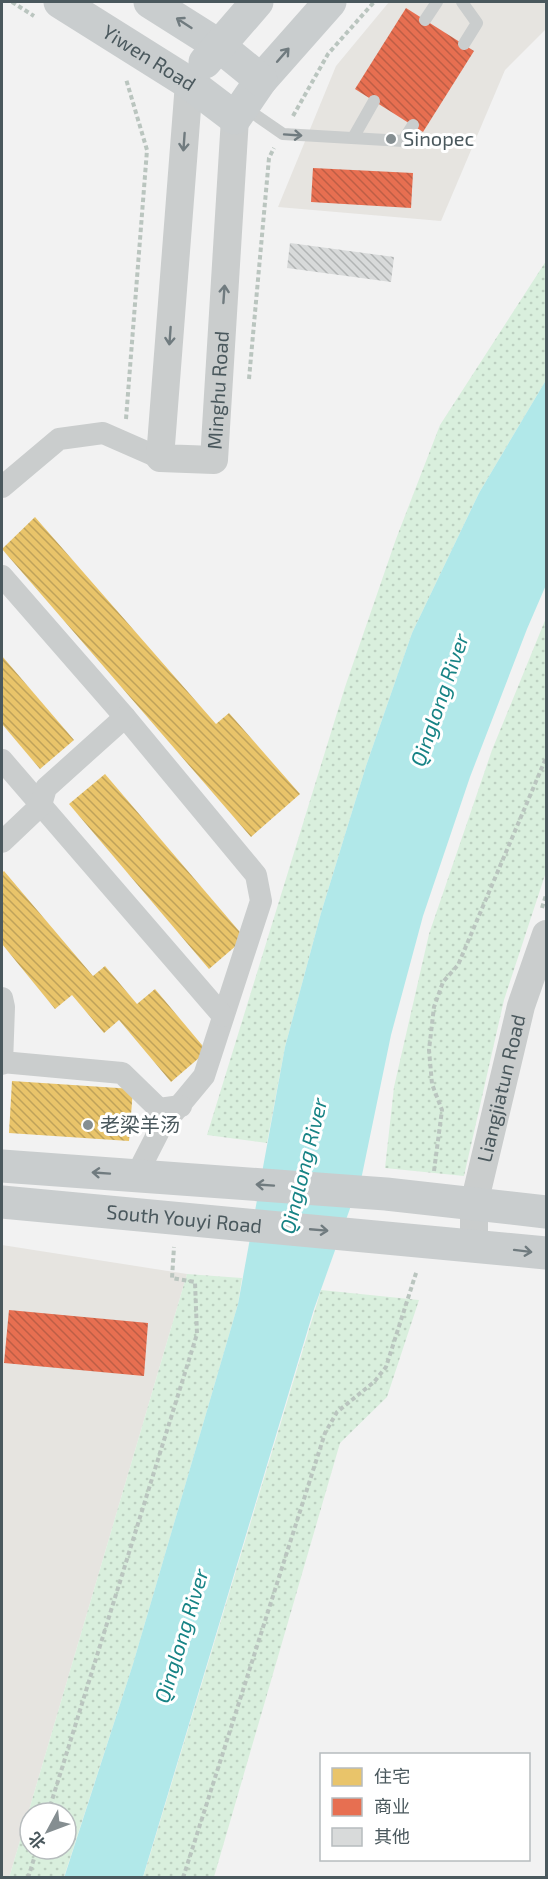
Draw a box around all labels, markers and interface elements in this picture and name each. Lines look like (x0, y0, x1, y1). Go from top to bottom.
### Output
one-way arrow (176, 17, 193, 29)
street label: Yiwen Road (98, 19, 201, 95)
one-way arrow (276, 48, 290, 63)
place label: Sinopec (403, 126, 474, 150)
one-way arrow (282, 130, 302, 141)
one-way arrow (179, 131, 190, 151)
marker: Sinopec (384, 132, 398, 146)
one-way arrow (219, 285, 230, 304)
one-way arrow (164, 326, 175, 346)
street label: Minghu Road (202, 330, 233, 450)
water label: Qinglong River (404, 629, 474, 770)
street label: Liangjiatun Road (471, 1012, 530, 1164)
water label: Qinglong River (274, 1094, 333, 1236)
place label: 老梁羊汤 (100, 1112, 180, 1136)
marker: 老梁羊汤 (81, 1118, 95, 1132)
one-way arrow (92, 1167, 112, 1178)
one-way arrow (256, 1179, 276, 1190)
street label: South Youyi Road (105, 1199, 263, 1237)
one-way arrow (309, 1225, 329, 1236)
one-way arrow (513, 1245, 533, 1256)
water label: Qinglong River (148, 1565, 214, 1706)
legend (320, 1753, 530, 1861)
text: 住宅 (374, 1765, 410, 1787)
text: 商业 (374, 1795, 410, 1817)
north arrow (18, 1801, 78, 1861)
text: 其他 (374, 1825, 410, 1847)
text: 北 (24, 1829, 49, 1853)

